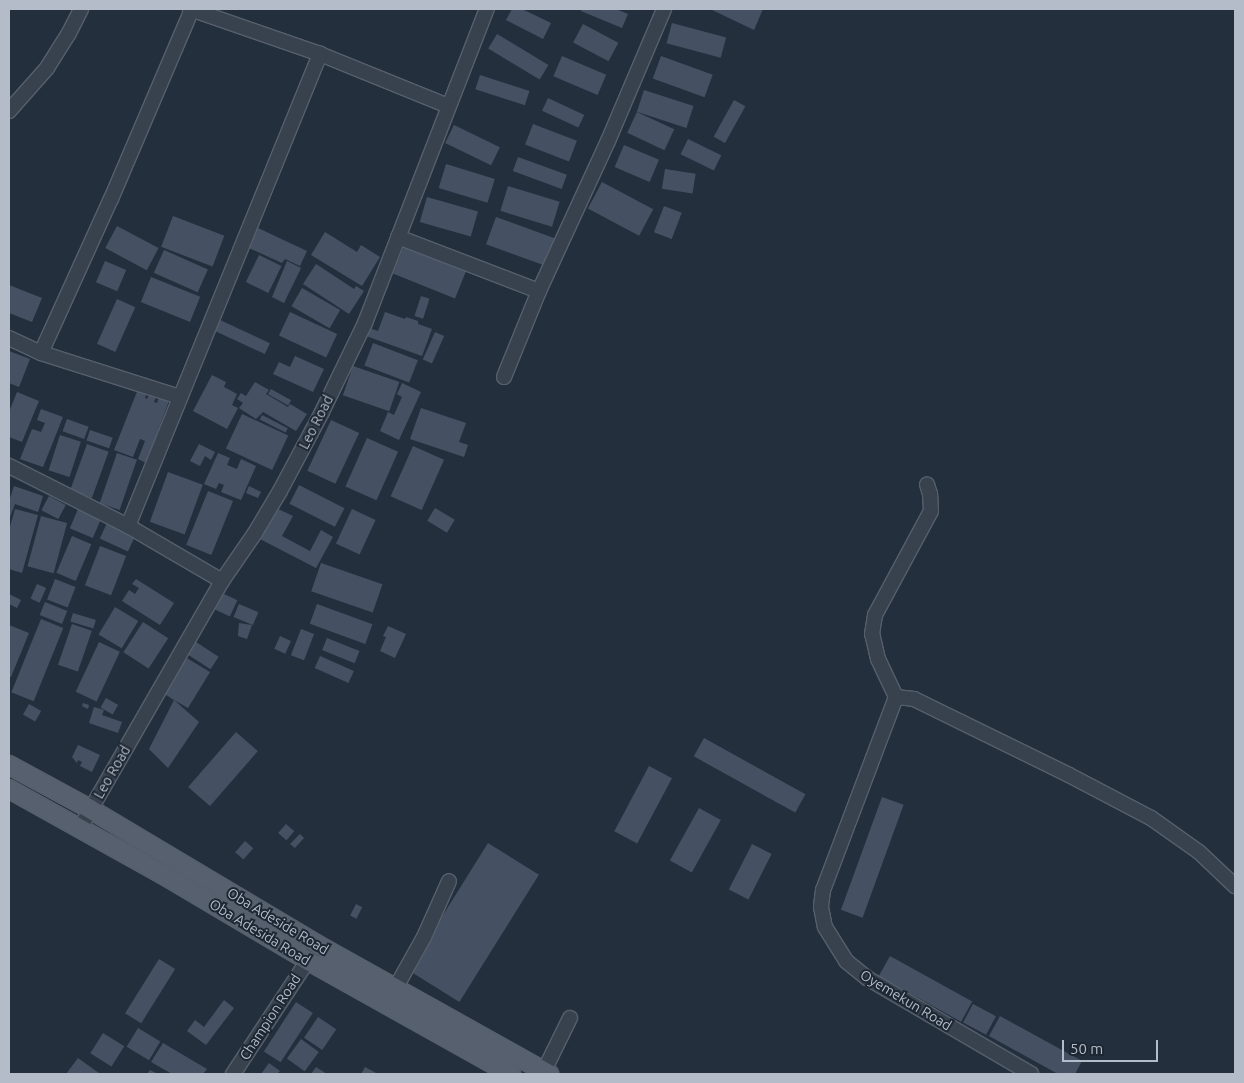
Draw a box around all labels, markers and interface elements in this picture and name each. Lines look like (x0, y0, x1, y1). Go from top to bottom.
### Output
street label: Leo Road (295, 392, 337, 452)
street label: Leo Road (90, 742, 134, 802)
street label: Oba Adeside Road (224, 884, 332, 958)
street label: Oba Adesida Road (206, 895, 314, 969)
street label: Oyemekun Road (857, 966, 955, 1034)
street label: Champion Road (236, 971, 304, 1063)
scale bar (1064, 1030, 1160, 1062)
text: 50 m (1070, 1040, 1103, 1057)

